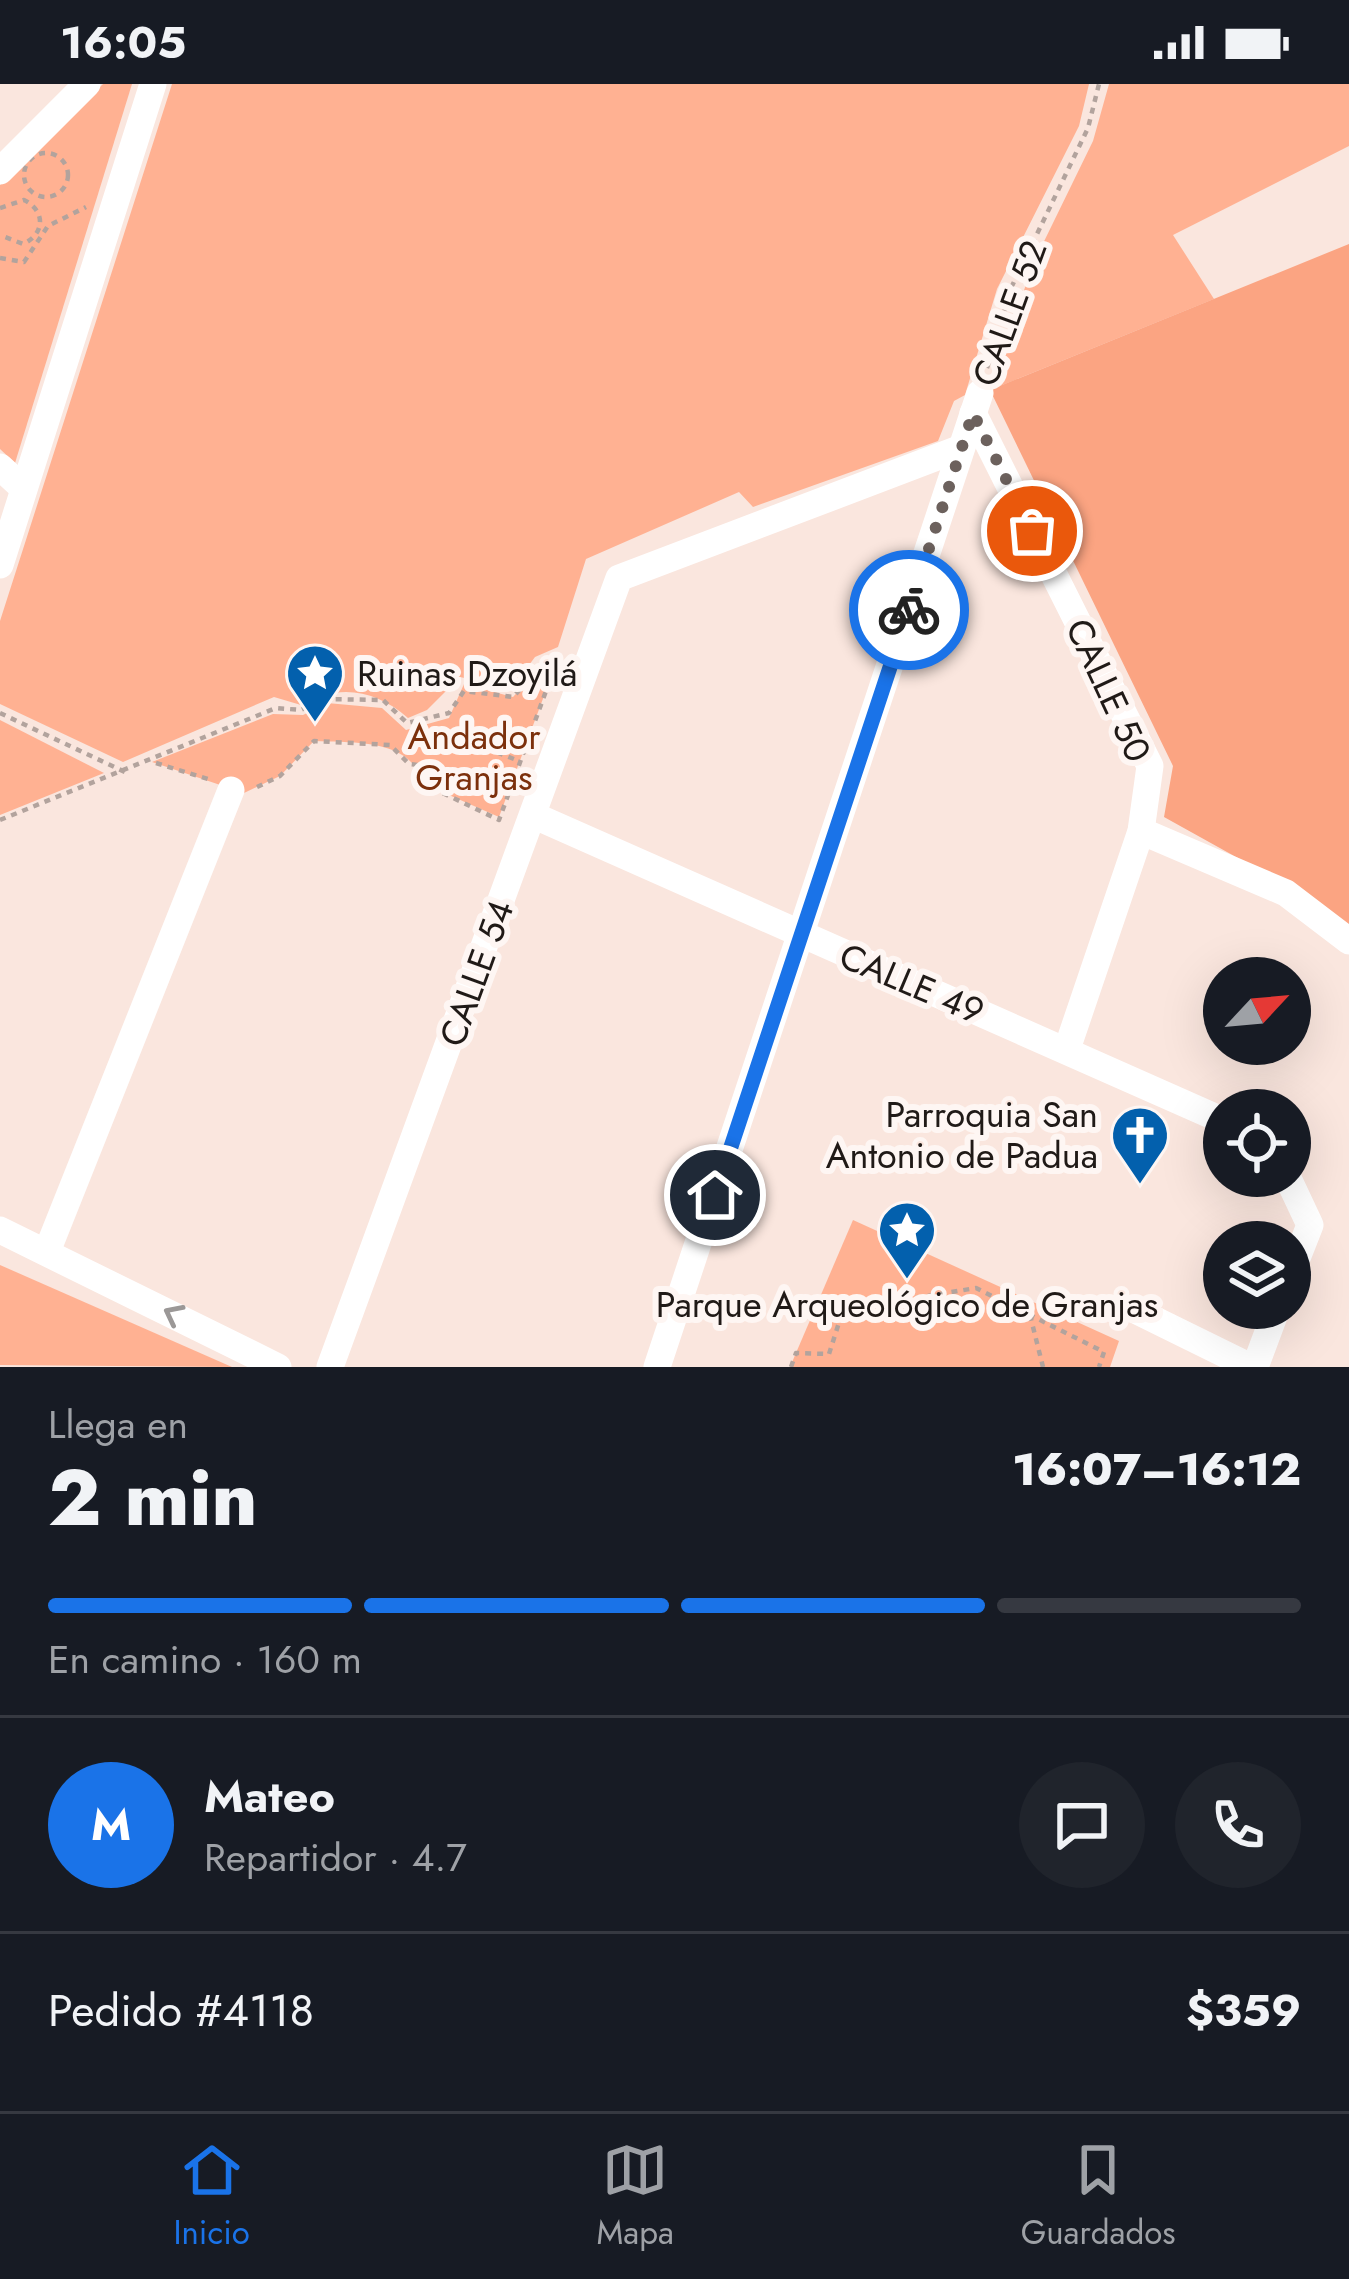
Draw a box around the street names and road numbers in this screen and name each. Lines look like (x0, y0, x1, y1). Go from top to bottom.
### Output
street label: CALLE 52 (959, 233, 1059, 393)
street label: CALLE 50 (1053, 610, 1165, 770)
street label: CALLE 54 (426, 893, 526, 1053)
street label: CALLE 49 (832, 929, 992, 1037)

